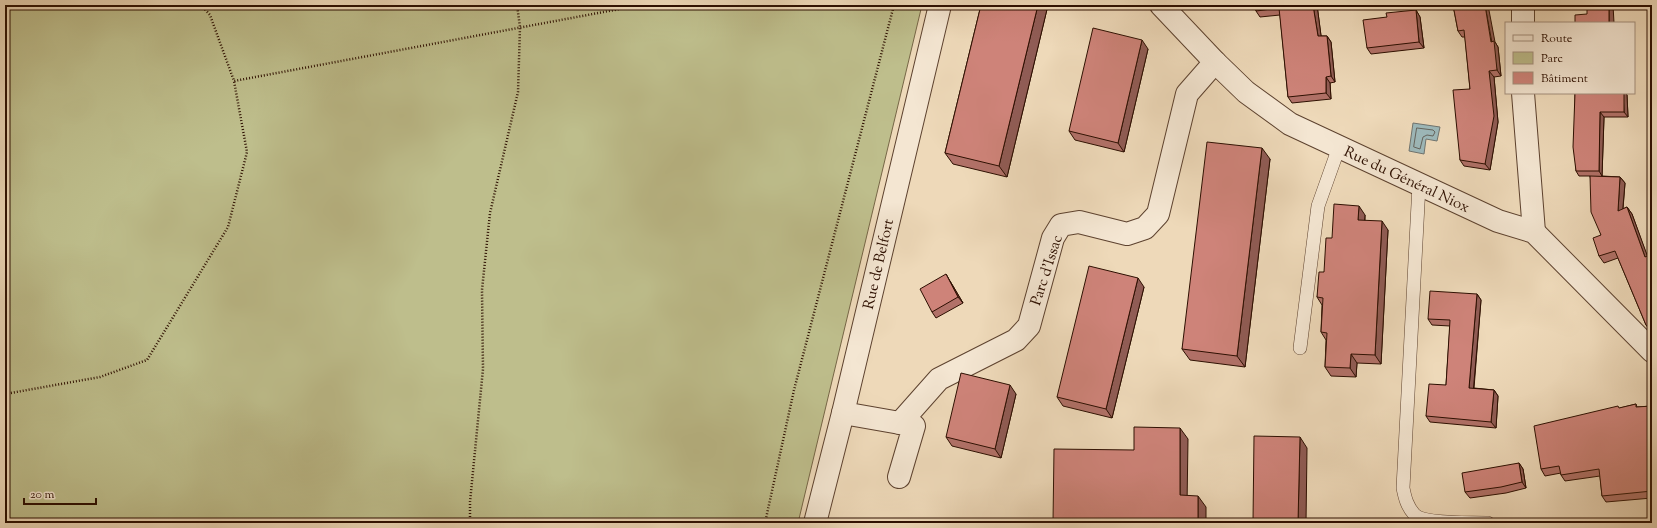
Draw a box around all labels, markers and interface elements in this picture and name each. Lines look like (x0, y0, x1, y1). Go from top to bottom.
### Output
legend (1505, 22, 1635, 94)
text: Route (1541, 30, 1573, 48)
text: Parc (1541, 50, 1563, 68)
text: Bâtiment (1541, 70, 1588, 88)
street label: Rue du Général Niox (1340, 142, 1473, 219)
street label: Rue de Belfort (859, 217, 900, 312)
street label: Parc d'Issac (1026, 232, 1069, 308)
scale bar (24, 480, 96, 506)
text: 20 m (30, 486, 55, 504)

